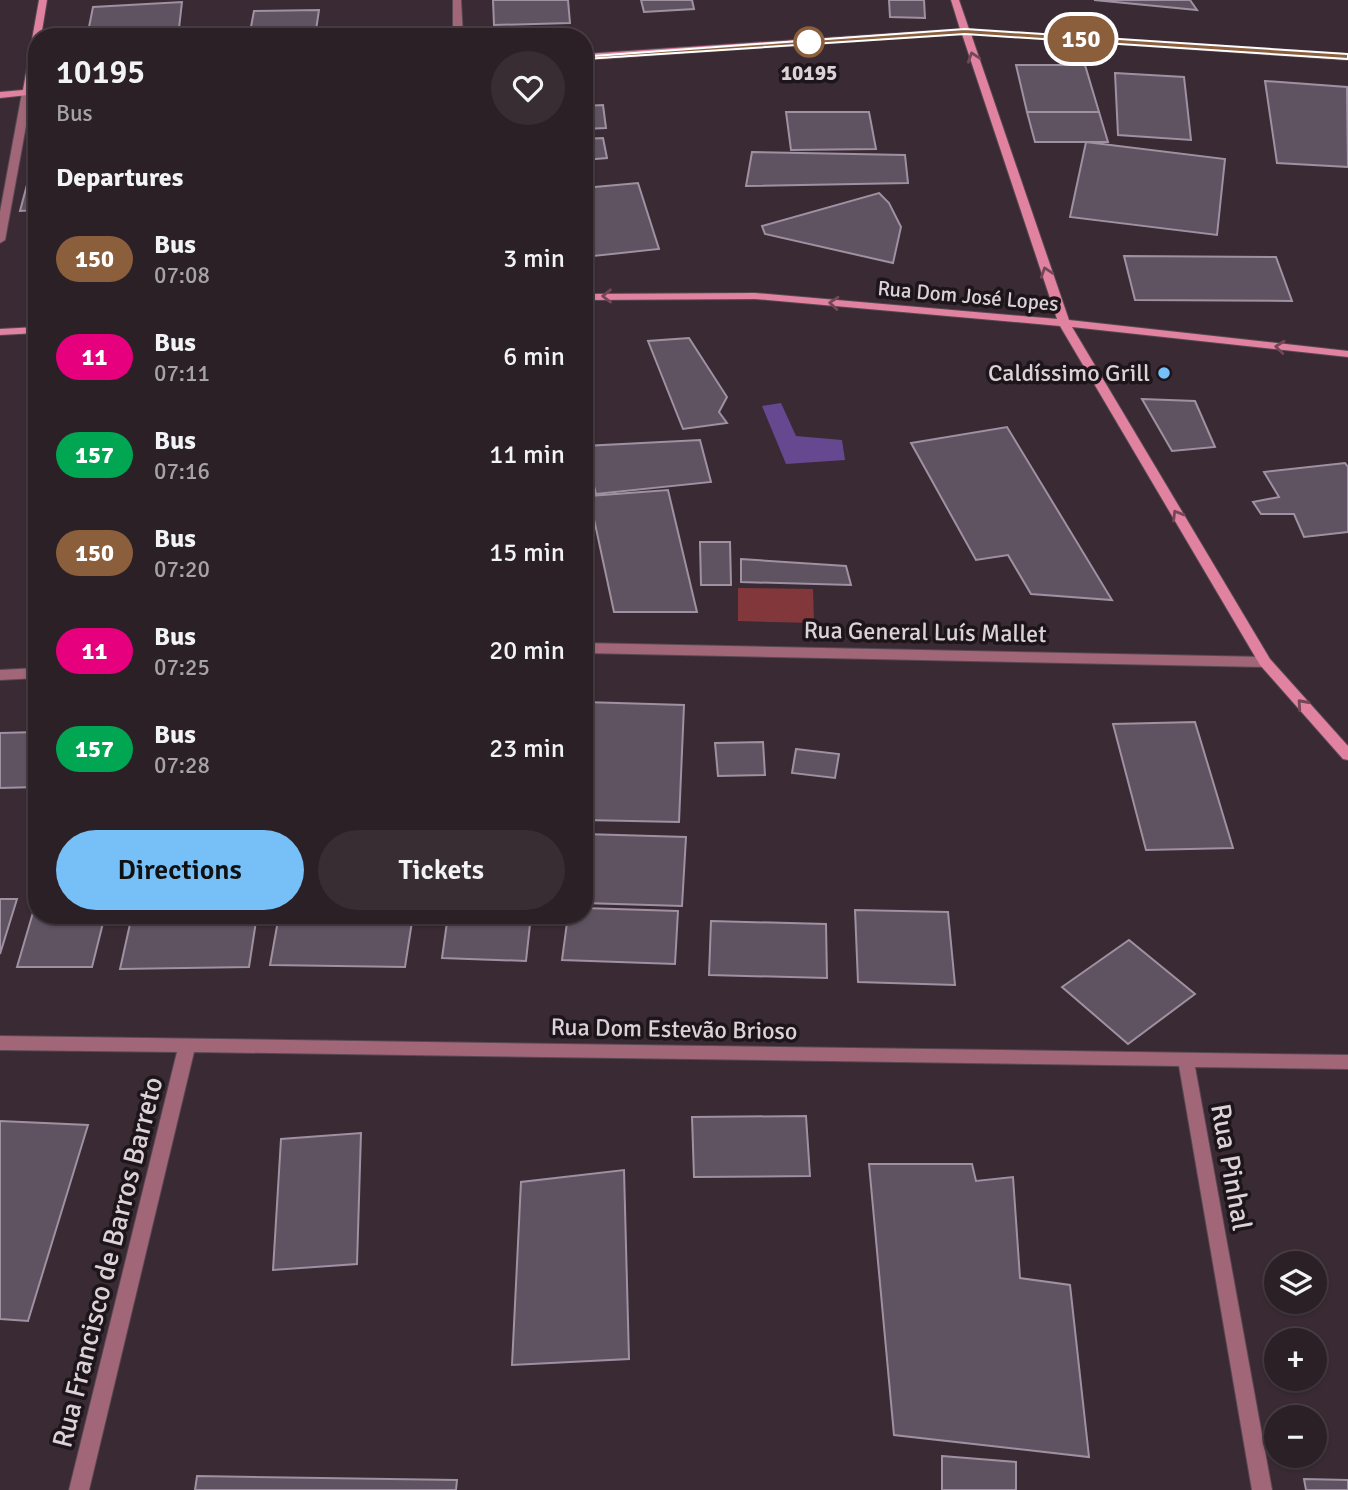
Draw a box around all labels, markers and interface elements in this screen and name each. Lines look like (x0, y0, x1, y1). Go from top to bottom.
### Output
line badge: 150 (1041, 16, 1121, 62)
text: 150 (1062, 24, 1100, 54)
marker: 10195 (794, 27, 824, 57)
button: heart (491, 51, 565, 125)
one-way arrow (967, 51, 981, 64)
text: 10195 (56, 52, 145, 93)
place label: 10195 (781, 60, 837, 86)
text: Bus (56, 99, 93, 128)
text: Departures (56, 162, 183, 194)
text: Bus (154, 229, 196, 261)
text: 3 min (503, 243, 565, 275)
text: 150 (75, 244, 114, 274)
text: 07:08 (154, 261, 210, 290)
one-way arrow (1040, 267, 1054, 279)
street label: Rua Dom José Lopes (876, 275, 1060, 317)
one-way arrow (601, 289, 612, 304)
one-way arrow (829, 296, 840, 311)
text: Bus (154, 327, 196, 359)
one-way arrow (1274, 339, 1286, 354)
text: 6 min (503, 341, 565, 373)
text: 11 (82, 342, 107, 372)
place label: Caldíssimo Grill (988, 358, 1150, 388)
text: 07:11 (154, 359, 210, 388)
marker: Caldíssimo Grill (1156, 365, 1172, 381)
text: Bus (154, 425, 196, 457)
text: 11 min (489, 439, 565, 471)
text: 157 (75, 440, 114, 470)
text: 07:16 (154, 457, 210, 486)
one-way arrow (1173, 509, 1186, 522)
text: Bus (154, 523, 196, 555)
text: 15 min (489, 537, 565, 569)
text: 150 (75, 538, 114, 568)
text: 07:20 (154, 555, 210, 584)
street label: Rua General Luís Mallet (803, 615, 1047, 649)
text: Bus (154, 621, 196, 653)
text: 20 min (489, 635, 565, 667)
text: 11 (82, 636, 107, 666)
text: 07:25 (154, 653, 210, 682)
one-way arrow (1298, 699, 1310, 712)
text: Bus (154, 719, 196, 751)
text: 23 min (489, 733, 565, 765)
text: 157 (75, 734, 114, 764)
text: 07:28 (154, 751, 210, 780)
button: Directions (56, 830, 304, 910)
button: Tickets (318, 830, 565, 910)
street label: Rua Dom Estevão Brioso (550, 1012, 798, 1046)
street label: Rua Francisco de Barros Barreto (45, 1073, 171, 1451)
street label: Rua Pinhal (1203, 1101, 1259, 1233)
map controls (1264, 1251, 1327, 1468)
button: layers (1264, 1251, 1327, 1314)
button: + (1264, 1328, 1327, 1391)
button: − (1264, 1405, 1327, 1468)

